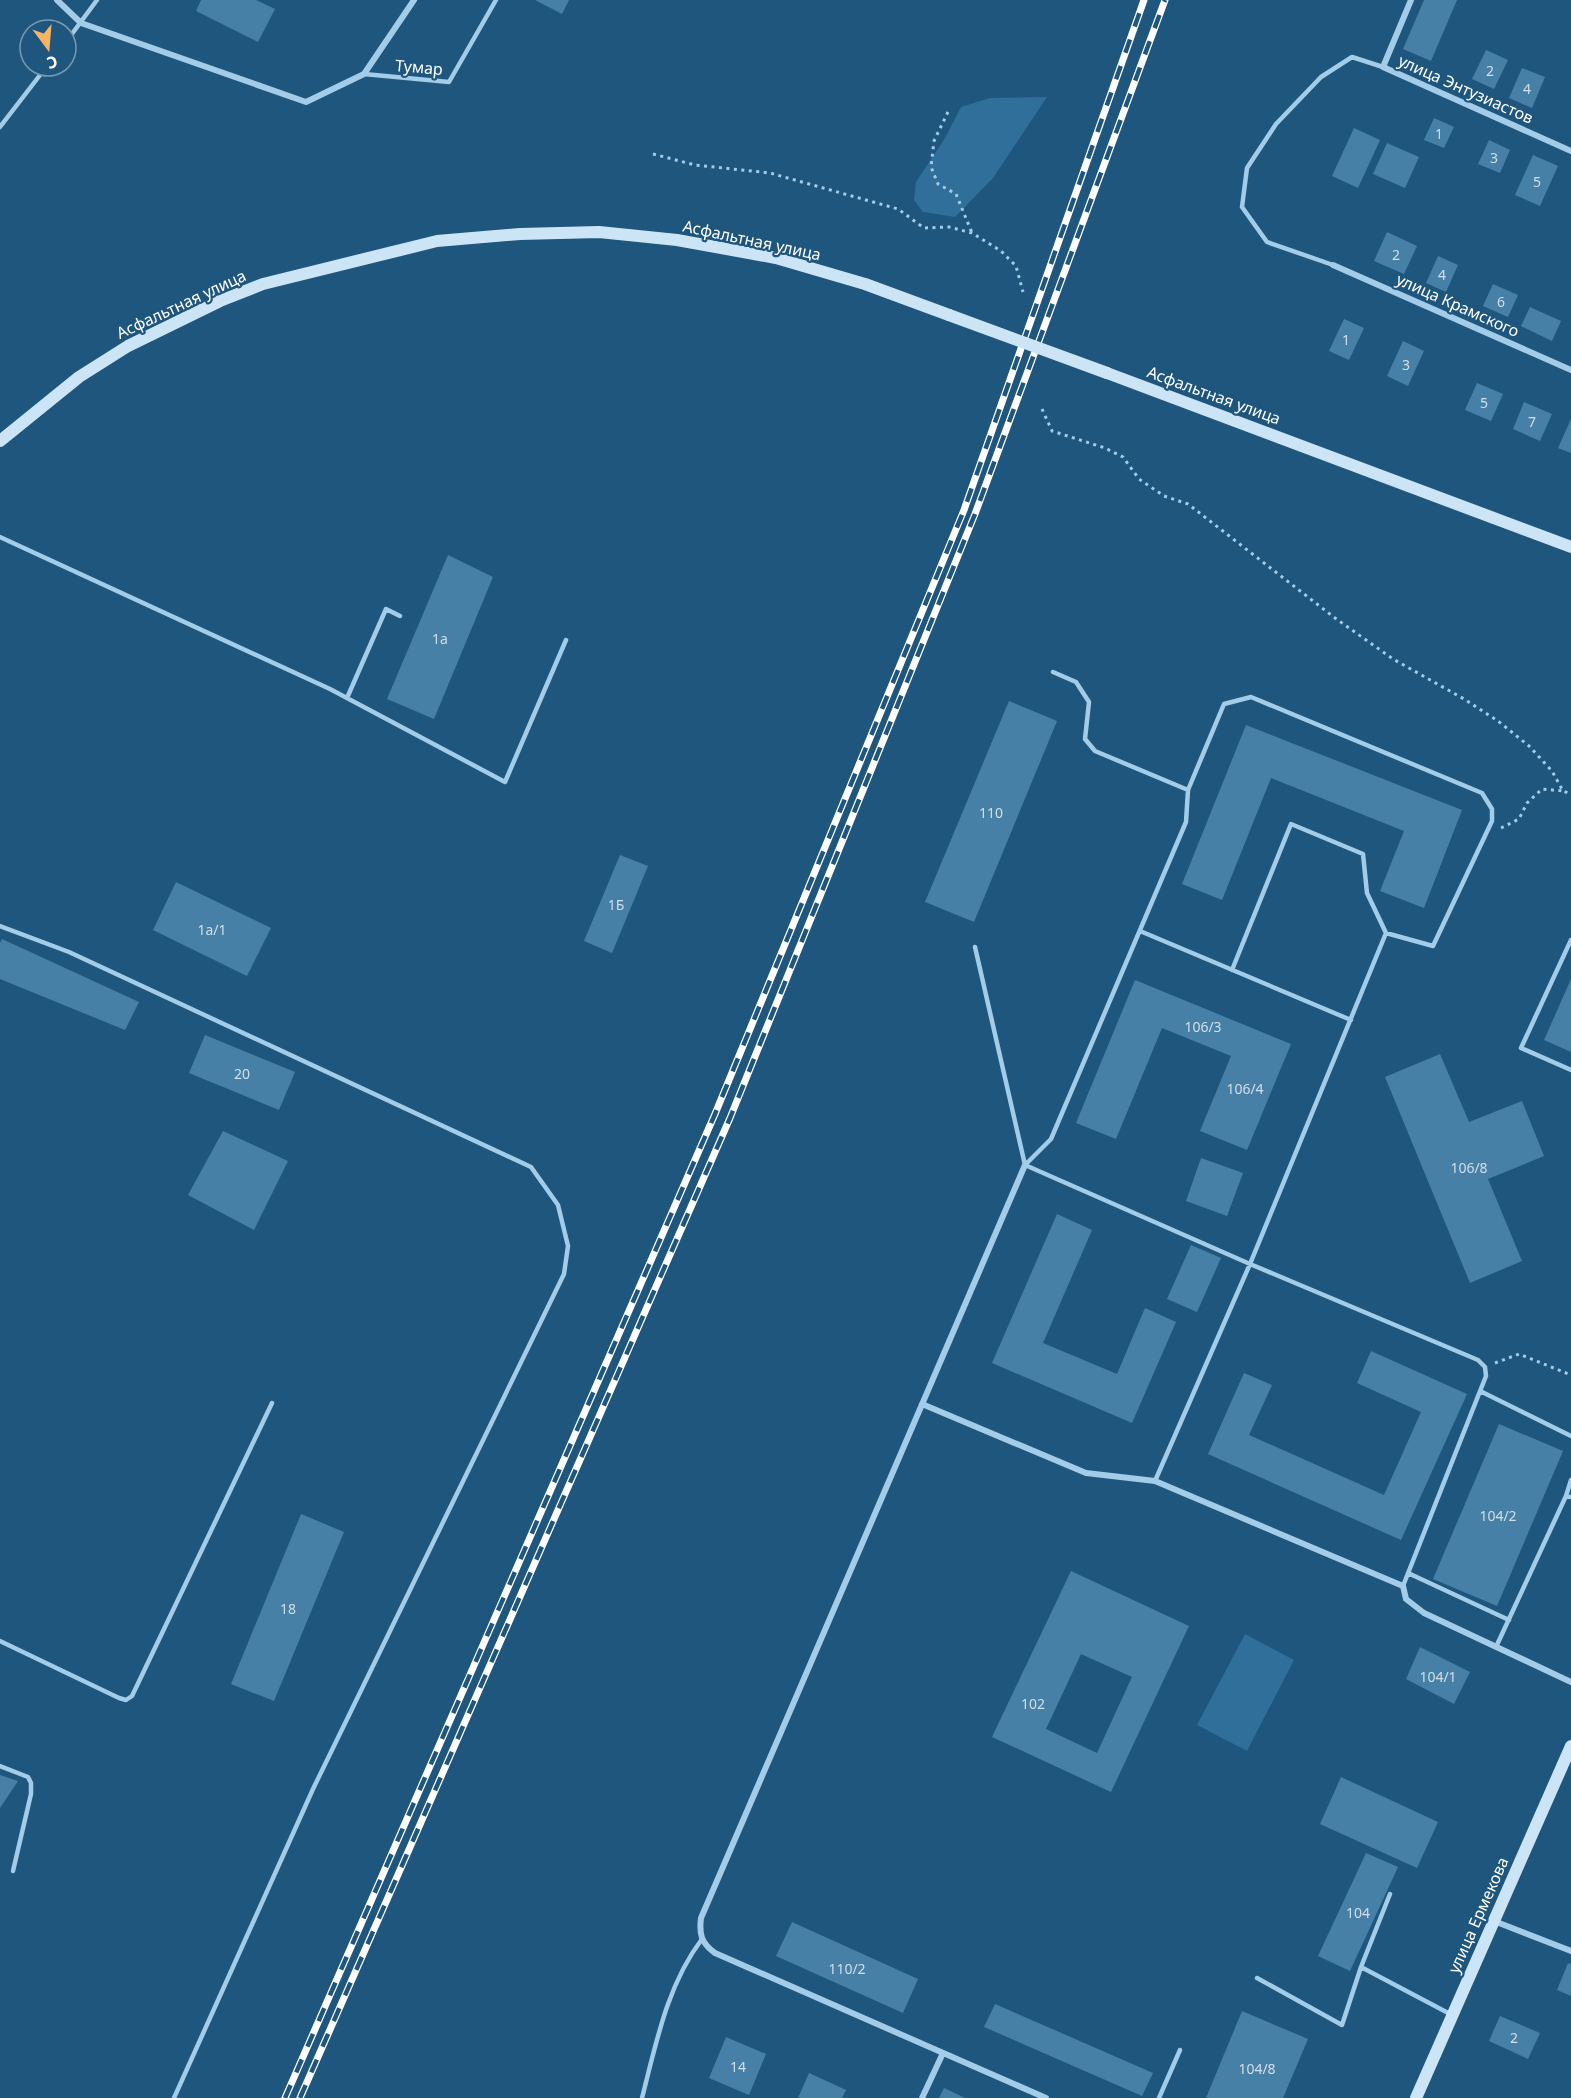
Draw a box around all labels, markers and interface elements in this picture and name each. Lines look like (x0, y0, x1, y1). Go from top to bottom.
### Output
north arrow (18, 18, 78, 78)
street label: улица Энтузиастов (1395, 49, 1537, 129)
text: С (44, 50, 60, 74)
street label: Тумар (394, 54, 444, 80)
house number: 2 (1486, 61, 1494, 80)
house number: 4 (1523, 79, 1531, 98)
house number: 1 (1435, 124, 1443, 143)
house number: 3 (1490, 148, 1498, 167)
house number: 5 (1533, 172, 1541, 191)
street label: Асфальтная улица (681, 215, 823, 265)
house number: 2 (1392, 245, 1400, 264)
street label: Асфальтная улица (113, 264, 249, 344)
house number: 4 (1438, 265, 1446, 284)
street label: улица Крамского (1393, 268, 1523, 342)
house number: 6 (1497, 292, 1505, 311)
house number: 1 (1342, 330, 1350, 349)
house number: 3 (1402, 355, 1410, 374)
street label: Асфальтная улица (1144, 361, 1284, 429)
house number: 5 (1480, 393, 1488, 412)
house number: 7 (1528, 412, 1536, 431)
house number: 1a (432, 629, 448, 648)
house number: 110 (979, 803, 1003, 822)
house number: 1Б (608, 895, 624, 914)
house number: 1а/1 (197, 920, 227, 939)
house number: 106/3 (1184, 1017, 1222, 1036)
house number: 20 (234, 1064, 250, 1083)
house number: 106/4 (1226, 1079, 1264, 1098)
house number: 106/8 (1450, 1158, 1488, 1177)
house number: 104/2 (1479, 1506, 1517, 1525)
house number: 18 (280, 1599, 296, 1618)
house number: 104/1 (1419, 1667, 1457, 1686)
house number: 102 (1021, 1694, 1045, 1713)
street label: улица Ермекова (1443, 1853, 1513, 1977)
house number: 104 (1346, 1903, 1370, 1922)
house number: 110/2 (828, 1959, 866, 1978)
house number: 2 (1510, 2028, 1518, 2047)
house number: 14 (730, 2057, 746, 2076)
house number: 104/8 (1238, 2059, 1276, 2078)

